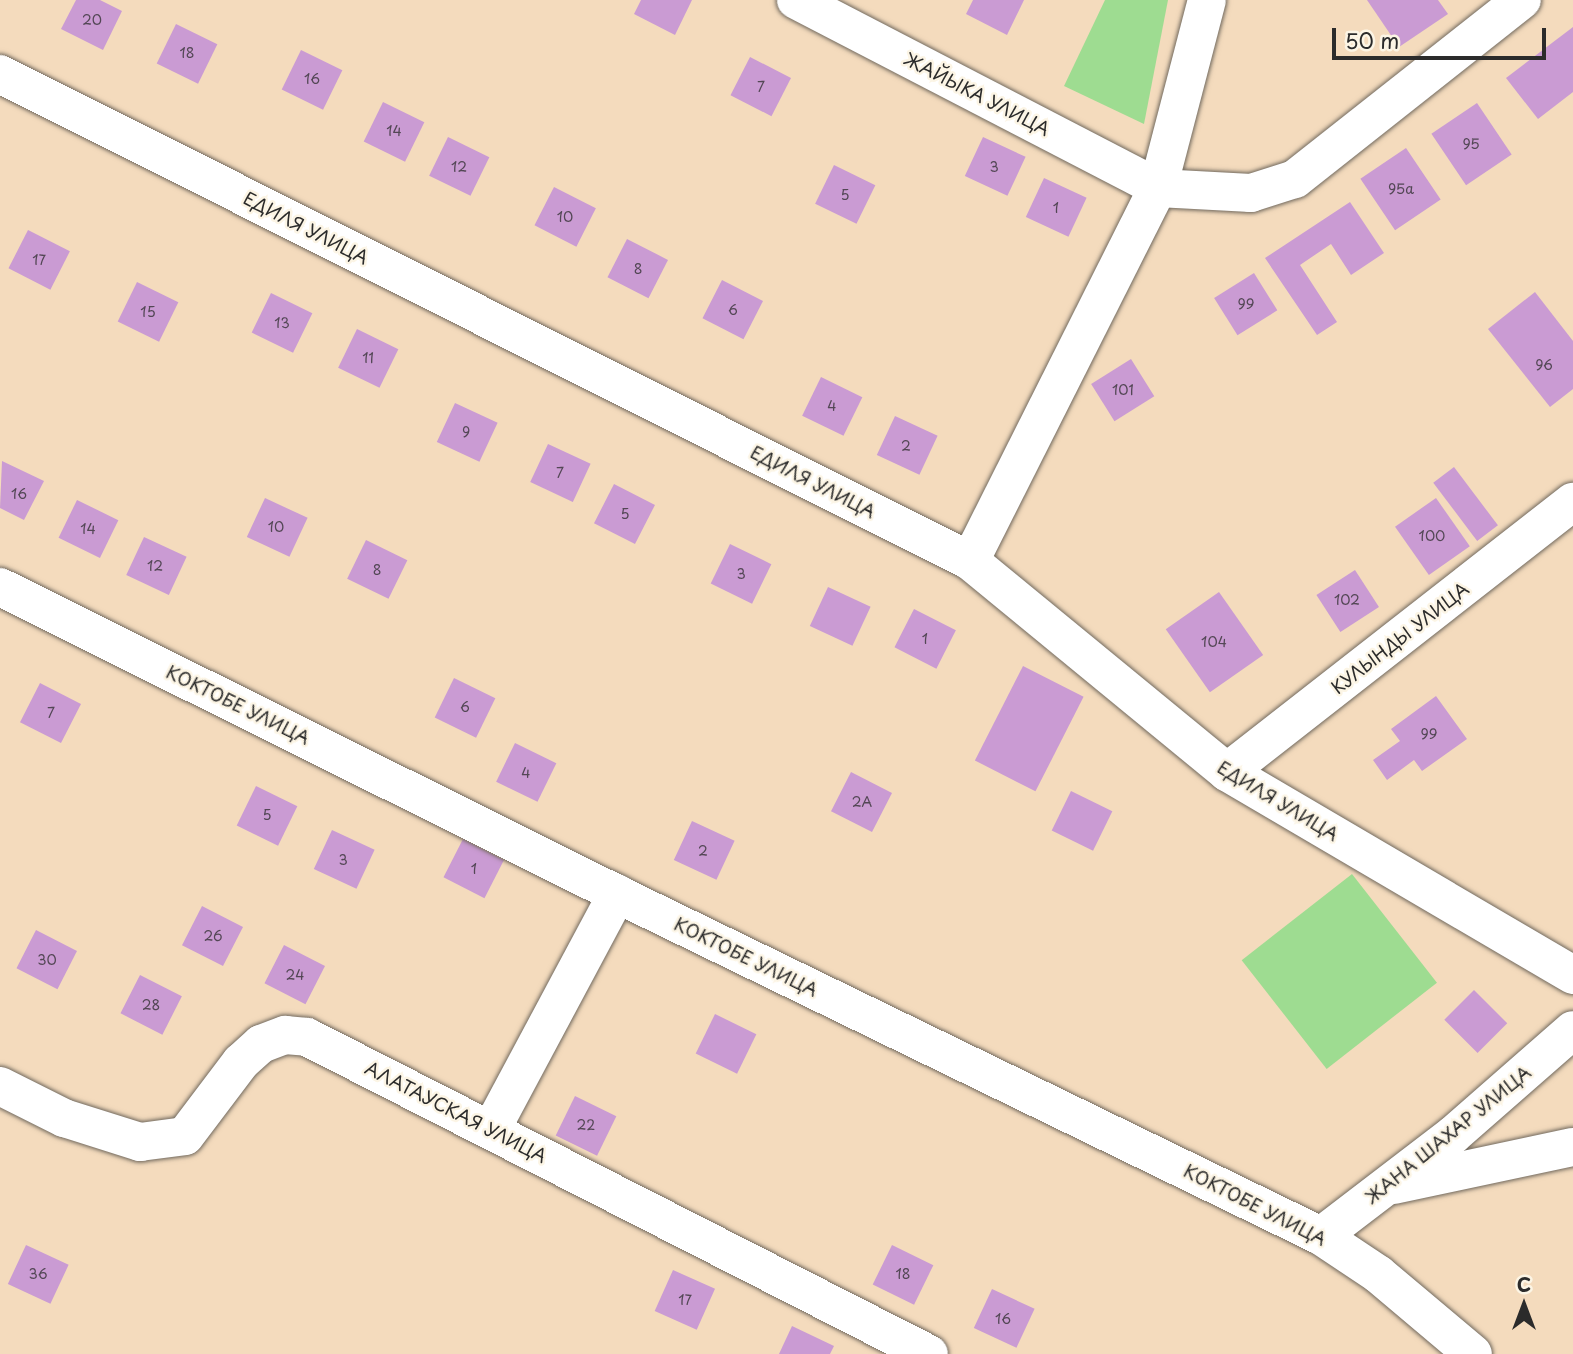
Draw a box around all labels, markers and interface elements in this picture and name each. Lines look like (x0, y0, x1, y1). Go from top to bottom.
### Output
house number: 20 (82, 12, 102, 28)
scale bar (1335, 14, 1548, 58)
text: 50 m (1345, 24, 1399, 56)
house number: 18 (179, 45, 195, 61)
street label: ЖАЙЫКА УЛИЦА (900, 48, 1054, 140)
house number: 16 (304, 71, 320, 87)
house number: 7 (757, 79, 765, 95)
house number: 14 (386, 123, 402, 139)
house number: 95 (1462, 136, 1480, 152)
house number: 12 (451, 159, 467, 175)
house number: 3 (989, 159, 999, 175)
house number: 95а (1388, 181, 1414, 197)
street label: ЕДИЛЯ УЛИЦА (240, 187, 372, 269)
house number: 5 (840, 187, 850, 203)
house number: 1 (1053, 200, 1059, 216)
house number: 10 (557, 209, 573, 225)
house number: 17 (32, 252, 46, 268)
house number: 8 (634, 261, 642, 277)
house number: 99 (1237, 296, 1255, 312)
house number: 6 (728, 302, 738, 318)
house number: 15 (140, 304, 156, 320)
house number: 13 (274, 315, 290, 331)
house number: 11 (362, 350, 374, 366)
house number: 96 (1535, 357, 1553, 373)
house number: 101 (1112, 382, 1134, 398)
house number: 4 (827, 398, 837, 414)
house number: 9 (462, 424, 470, 440)
house number: 2 (901, 438, 911, 454)
street label: ЕДИЛЯ УЛИЦА (747, 441, 879, 523)
house number: 7 (556, 465, 564, 481)
house number: 16 (11, 486, 27, 502)
house number: 5 (620, 506, 630, 522)
house number: 10 (268, 519, 284, 535)
house number: 14 (80, 521, 96, 537)
house number: 100 (1419, 528, 1445, 544)
house number: 12 (147, 558, 163, 574)
house number: 8 (373, 562, 381, 578)
house number: 3 (736, 566, 746, 582)
street label: КУЛЫНДЫ УЛИЦА (1327, 578, 1473, 698)
house number: 102 (1334, 592, 1360, 608)
house number: 1 (922, 631, 928, 647)
house number: 104 (1201, 634, 1227, 650)
street label: КОКТОБЕ УЛИЦА (162, 661, 314, 749)
house number: 6 (460, 699, 470, 715)
house number: 7 (47, 705, 55, 721)
house number: 99 (1420, 726, 1438, 742)
street label: ЕДИЛЯ УЛИЦА (1213, 756, 1343, 846)
house number: 4 (521, 765, 531, 781)
house number: 2А (852, 794, 872, 810)
house number: 5 (262, 807, 272, 823)
house number: 2 (698, 843, 708, 859)
house number: 3 (338, 852, 348, 868)
house number: 1 (471, 861, 477, 877)
street label: КОКТОБЕ УЛИЦА (670, 913, 822, 1001)
house number: 26 (203, 928, 223, 944)
house number: 30 (37, 952, 57, 968)
house number: 24 (286, 967, 304, 983)
house number: 28 (142, 997, 160, 1013)
street label: АЛАТАУСКАЯ УЛИЦА (362, 1057, 550, 1167)
street label: ЖАНА ШАХАР УЛИЦА (1360, 1061, 1536, 1209)
house number: 22 (577, 1117, 595, 1133)
street label: КОКТОБЕ УЛИЦА (1180, 1160, 1330, 1250)
house number: 36 (28, 1266, 48, 1282)
house number: 18 (895, 1266, 911, 1282)
north arrow (1489, 1270, 1559, 1340)
text: С (1517, 1270, 1531, 1298)
house number: 17 (678, 1292, 692, 1308)
house number: 16 (995, 1311, 1011, 1327)

